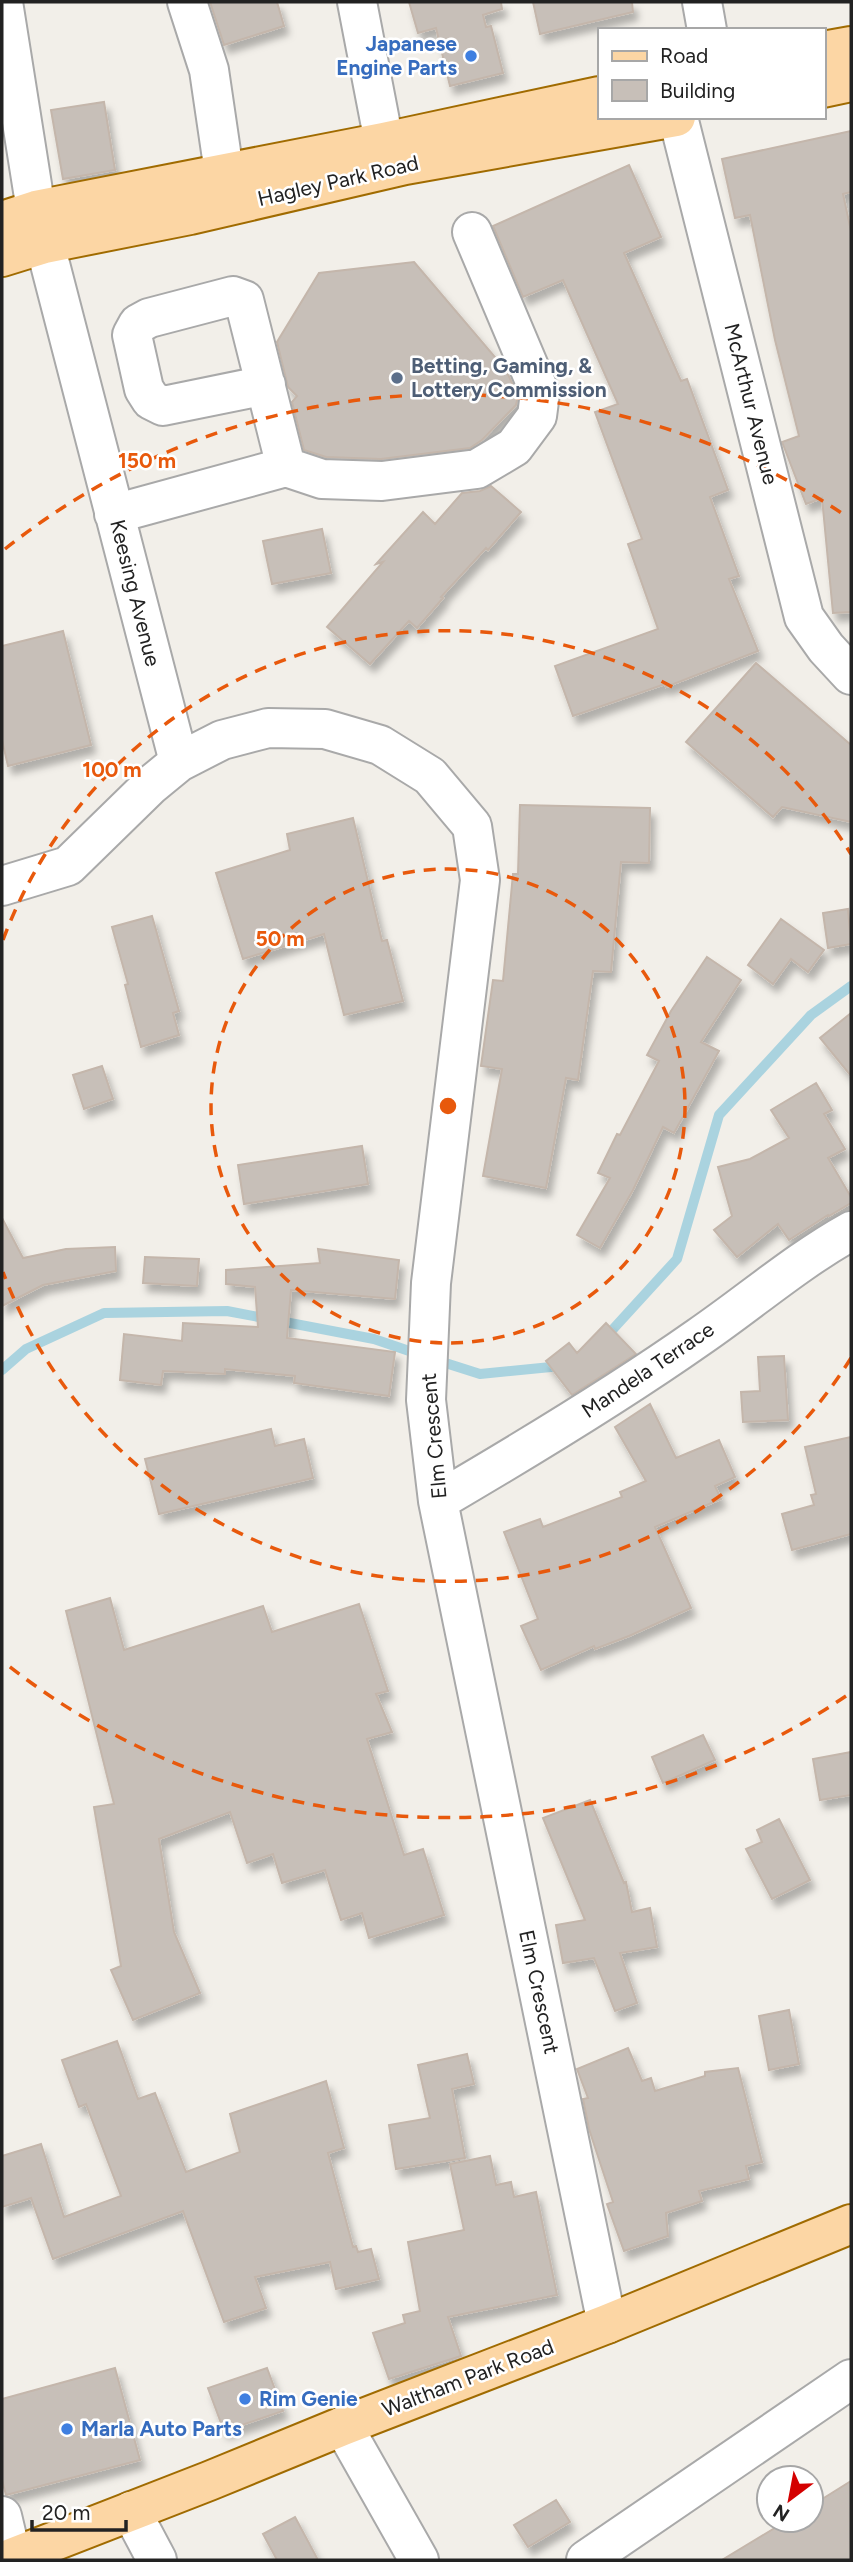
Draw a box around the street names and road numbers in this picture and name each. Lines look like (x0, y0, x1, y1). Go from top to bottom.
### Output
street label: Hagley Park Road (255, 150, 421, 211)
street label: McArthur Avenue (719, 321, 784, 487)
street label: Keesing Avenue (105, 517, 166, 669)
street label: Mandela Terrace (577, 1316, 719, 1423)
street label: Elm Crescent (416, 1372, 451, 1500)
street label: Elm Crescent (514, 1928, 565, 2056)
street label: Waltham Park Road (379, 2333, 557, 2422)

